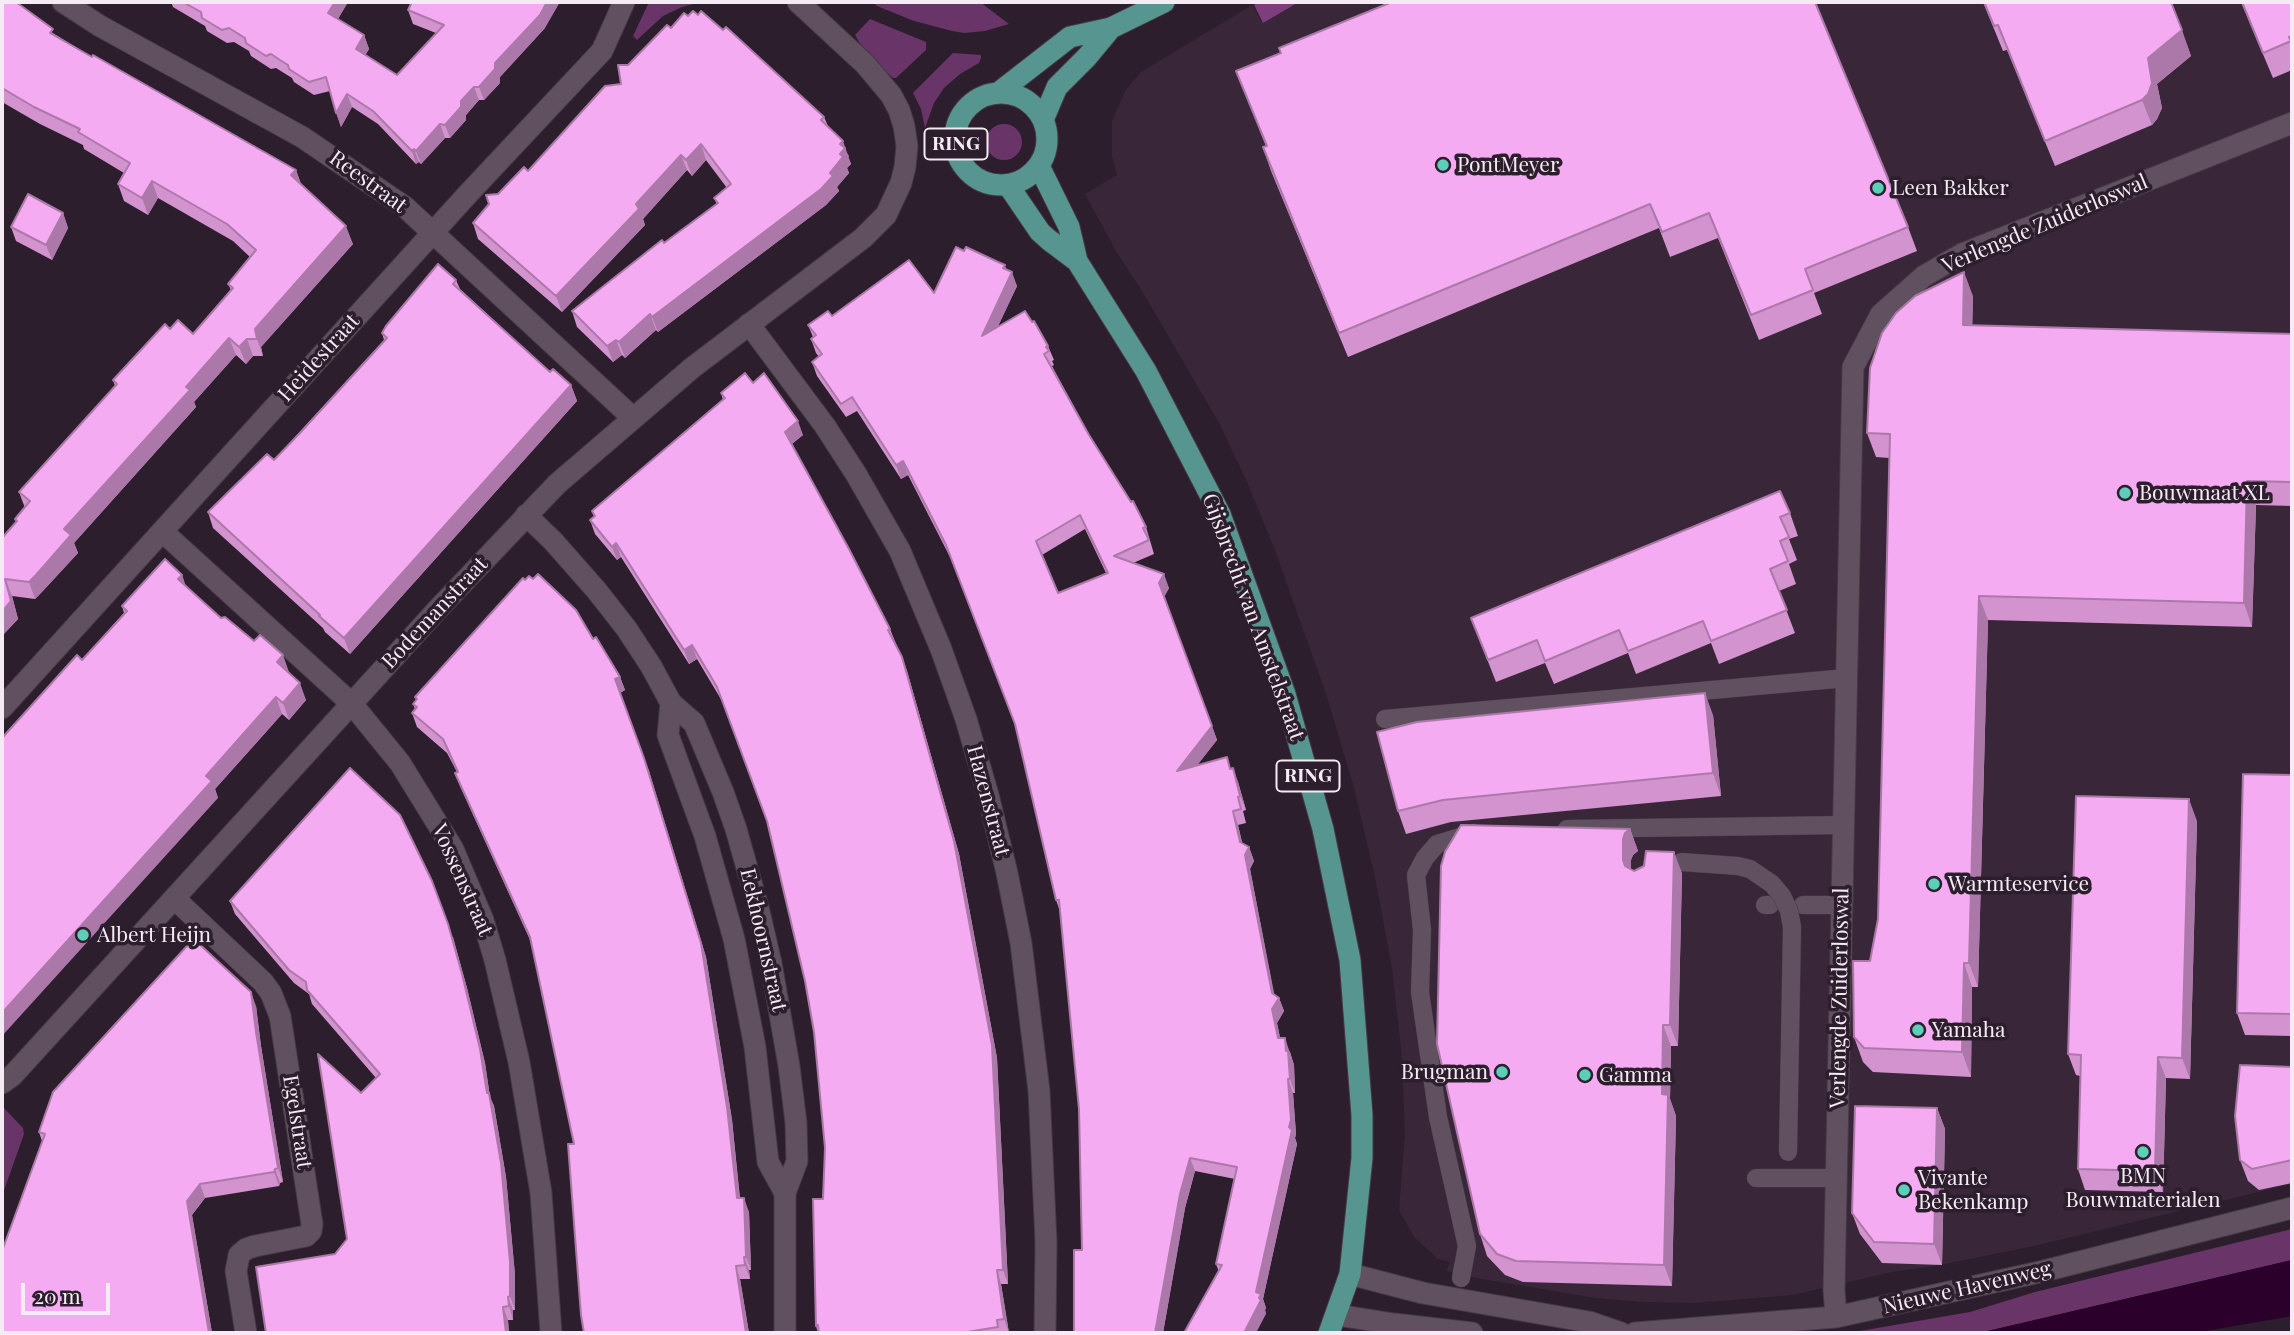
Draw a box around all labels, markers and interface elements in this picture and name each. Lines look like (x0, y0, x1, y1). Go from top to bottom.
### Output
road number: RING (925, 128, 988, 160)
street label: Reestraat (324, 146, 412, 218)
place label: PontMeyer (1457, 152, 1559, 178)
marker: PontMeyer (1435, 157, 1451, 173)
street label: Verlengde Zuiderloswal (1938, 169, 2152, 279)
place label: Leen Bakker (1892, 175, 2009, 201)
marker: Leen Bakker (1870, 180, 1886, 196)
street label: Heidestraat (273, 309, 365, 407)
place label: Bouwmaat XL (2139, 480, 2270, 506)
marker: Bouwmaat XL (2117, 485, 2133, 501)
street label: Gijsbrecht van Amstelstraat (1197, 490, 1309, 744)
street label: Bodemanstraat (377, 552, 493, 674)
street label: Hazenstraat (961, 743, 1015, 859)
road number: RING (1276, 761, 1340, 792)
street label: Vossenstraat (426, 820, 498, 940)
street label: Eekhoornstraat (734, 866, 792, 1014)
place label: Warmteservice (1948, 871, 2089, 897)
marker: Warmteservice (1926, 876, 1942, 892)
street label: Verlengde Zuiderloswal (1825, 887, 1855, 1109)
place label: Albert Heijn (97, 922, 211, 948)
marker: Albert Heijn (75, 927, 91, 943)
place label: Yamaha (1932, 1017, 2005, 1043)
marker: Yamaha (1910, 1022, 1926, 1038)
place label: Brugman (1401, 1059, 1488, 1085)
place label: Gamma (1599, 1062, 1672, 1088)
marker: Brugman (1494, 1064, 1510, 1080)
marker: Gamma (1577, 1067, 1593, 1083)
street label: Egelstraat (277, 1073, 317, 1171)
marker: BMN Bouwmaterialen (2135, 1144, 2151, 1160)
place label: BMN Bouwmaterialen (2065, 1163, 2221, 1213)
place label: Vivante Bekenkamp (1918, 1165, 2028, 1215)
marker: Vivante Bekenkamp (1896, 1182, 1912, 1198)
street label: Nieuwe Havenweg (1880, 1256, 2054, 1320)
scale bar (24, 1268, 114, 1312)
text: 20 m (34, 1281, 81, 1309)

